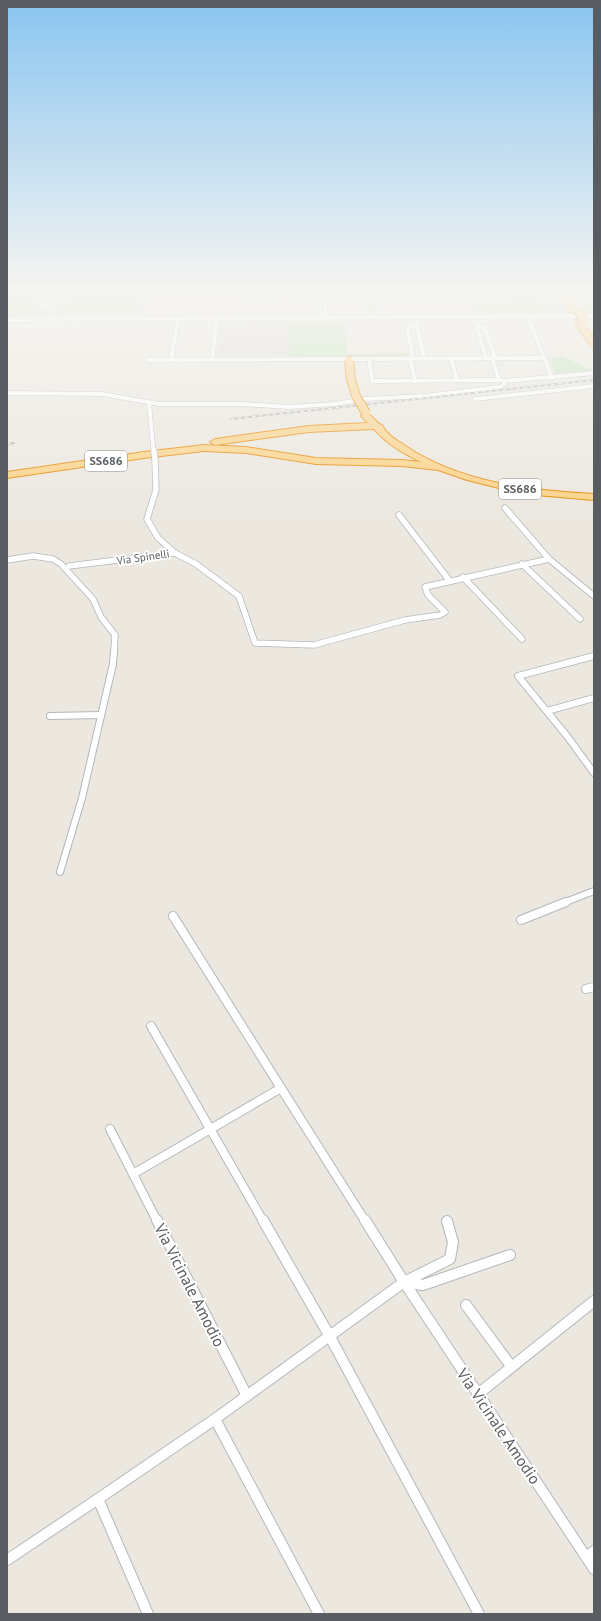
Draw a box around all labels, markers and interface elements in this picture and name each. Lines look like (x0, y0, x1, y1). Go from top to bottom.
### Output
road number: SS686 (85, 451, 127, 471)
road number: SS686 (499, 479, 541, 499)
street label: Via Spinelli (115, 546, 170, 568)
street label: Via Vicinale Amodio (150, 1219, 230, 1350)
street label: Via Vicinale Amodio (452, 1363, 545, 1488)

